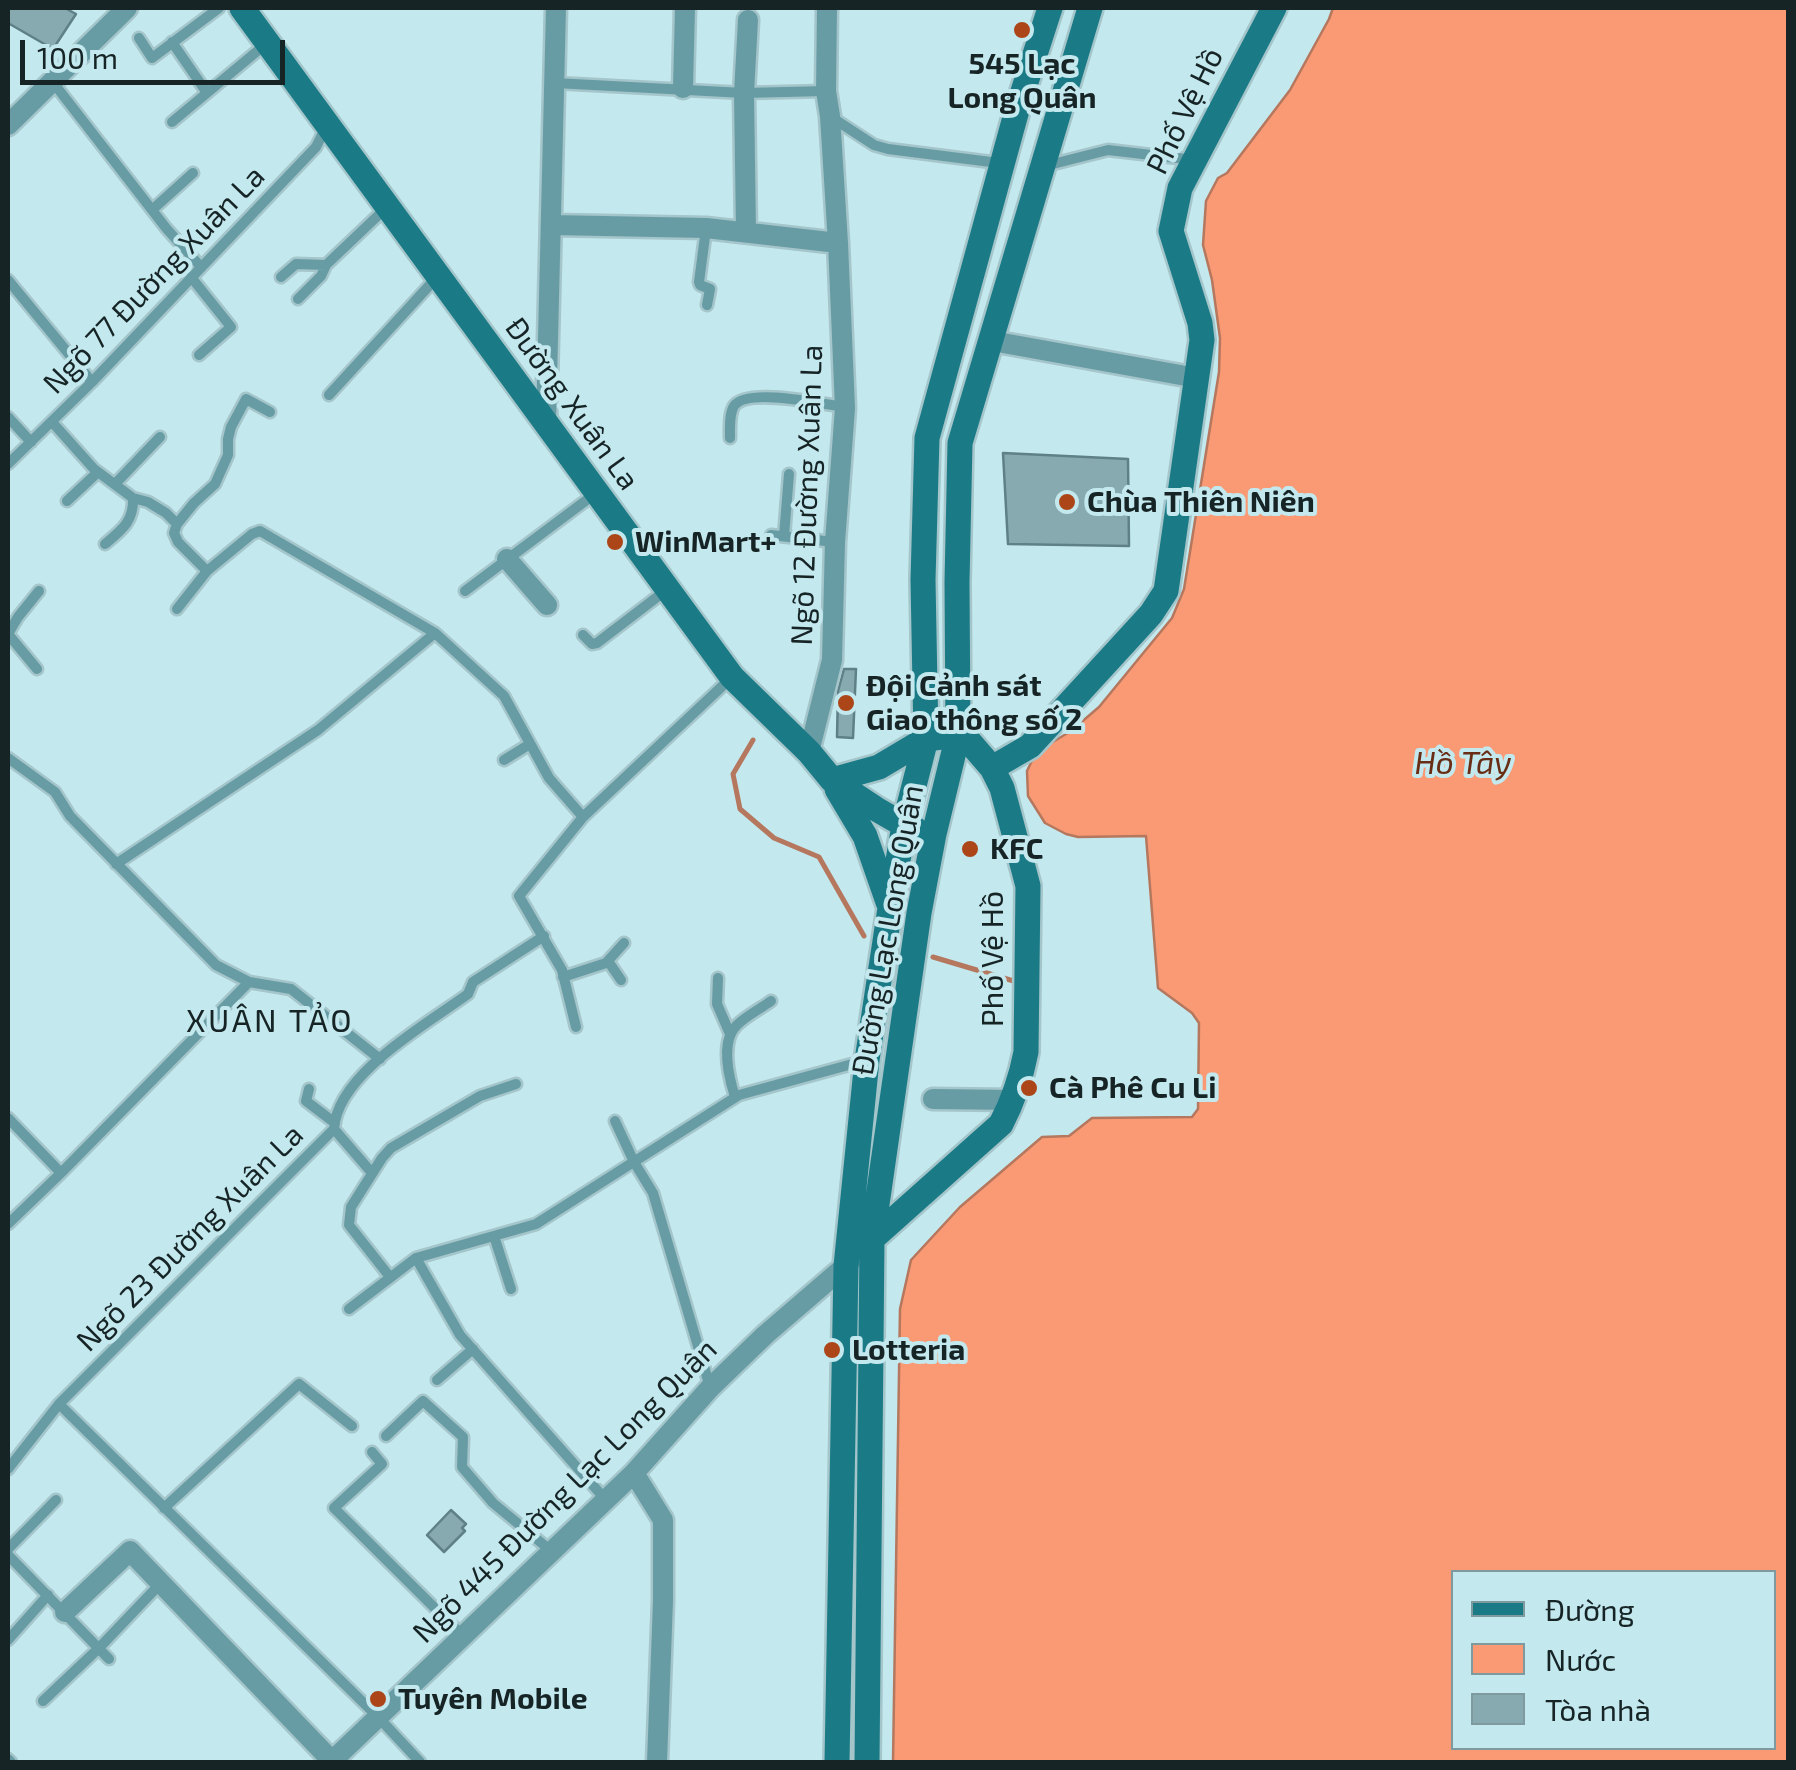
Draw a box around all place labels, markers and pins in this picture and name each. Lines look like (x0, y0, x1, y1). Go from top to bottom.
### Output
marker: 545 Lạc Long Quân (1011, 19, 1033, 41)
place label: 545 Lạc Long Quân (947, 46, 1097, 116)
place label: Chùa Thiên Niên (1087, 484, 1315, 520)
marker: Chùa Thiên Niên (1056, 491, 1078, 513)
place label: WinMart+ (635, 524, 776, 560)
marker: WinMart+ (604, 531, 626, 553)
place label: Đội Cảnh sát Giao thông số 2 (866, 668, 1083, 738)
marker: Đội Cảnh sát Giao thông số 2 (835, 692, 857, 714)
place label: KFC (990, 831, 1043, 867)
marker: KFC (959, 838, 981, 860)
place label: Cà Phê Cu Li (1049, 1070, 1216, 1106)
marker: Cà Phê Cu Li (1018, 1077, 1040, 1099)
place label: Lotteria (852, 1332, 965, 1368)
marker: Lotteria (821, 1339, 843, 1361)
place label: Tuyên Mobile (398, 1681, 588, 1717)
marker: Tuyên Mobile (367, 1688, 389, 1710)

